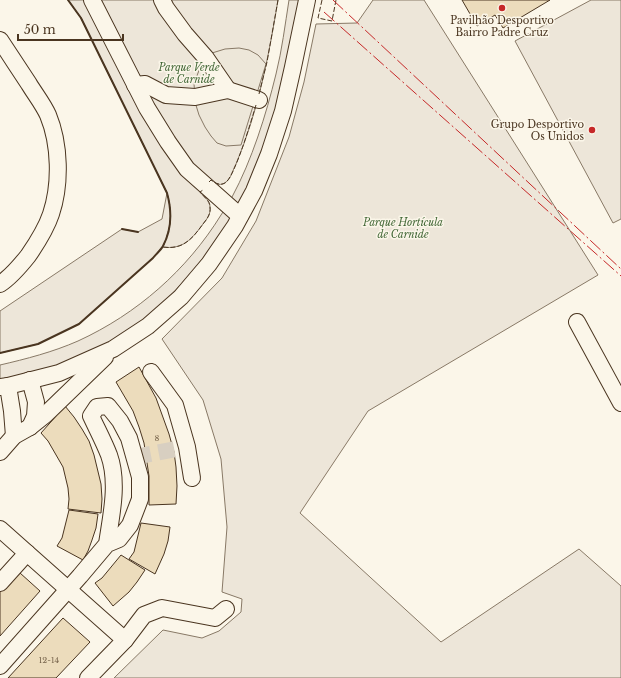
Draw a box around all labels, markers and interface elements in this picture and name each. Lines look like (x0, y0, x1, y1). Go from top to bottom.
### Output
marker: Pavilhão Desportivo Bairro Padre Cruz (497, 3, 507, 13)
place label: Pavilhão Desportivo Bairro Padre Cruz (450, 14, 554, 39)
scale bar (18, 16, 123, 42)
text: 50 m (24, 22, 56, 37)
park label: Parque Verde de Carnide (158, 61, 220, 86)
place label: Grupo Desportivo Os Unidos (491, 118, 584, 143)
marker: Grupo Desportivo Os Unidos (587, 125, 597, 135)
park label: Parque Hortícula de Carnide (362, 216, 443, 241)
house number: 8 (155, 433, 160, 443)
house number: 12-14 (39, 655, 60, 665)

